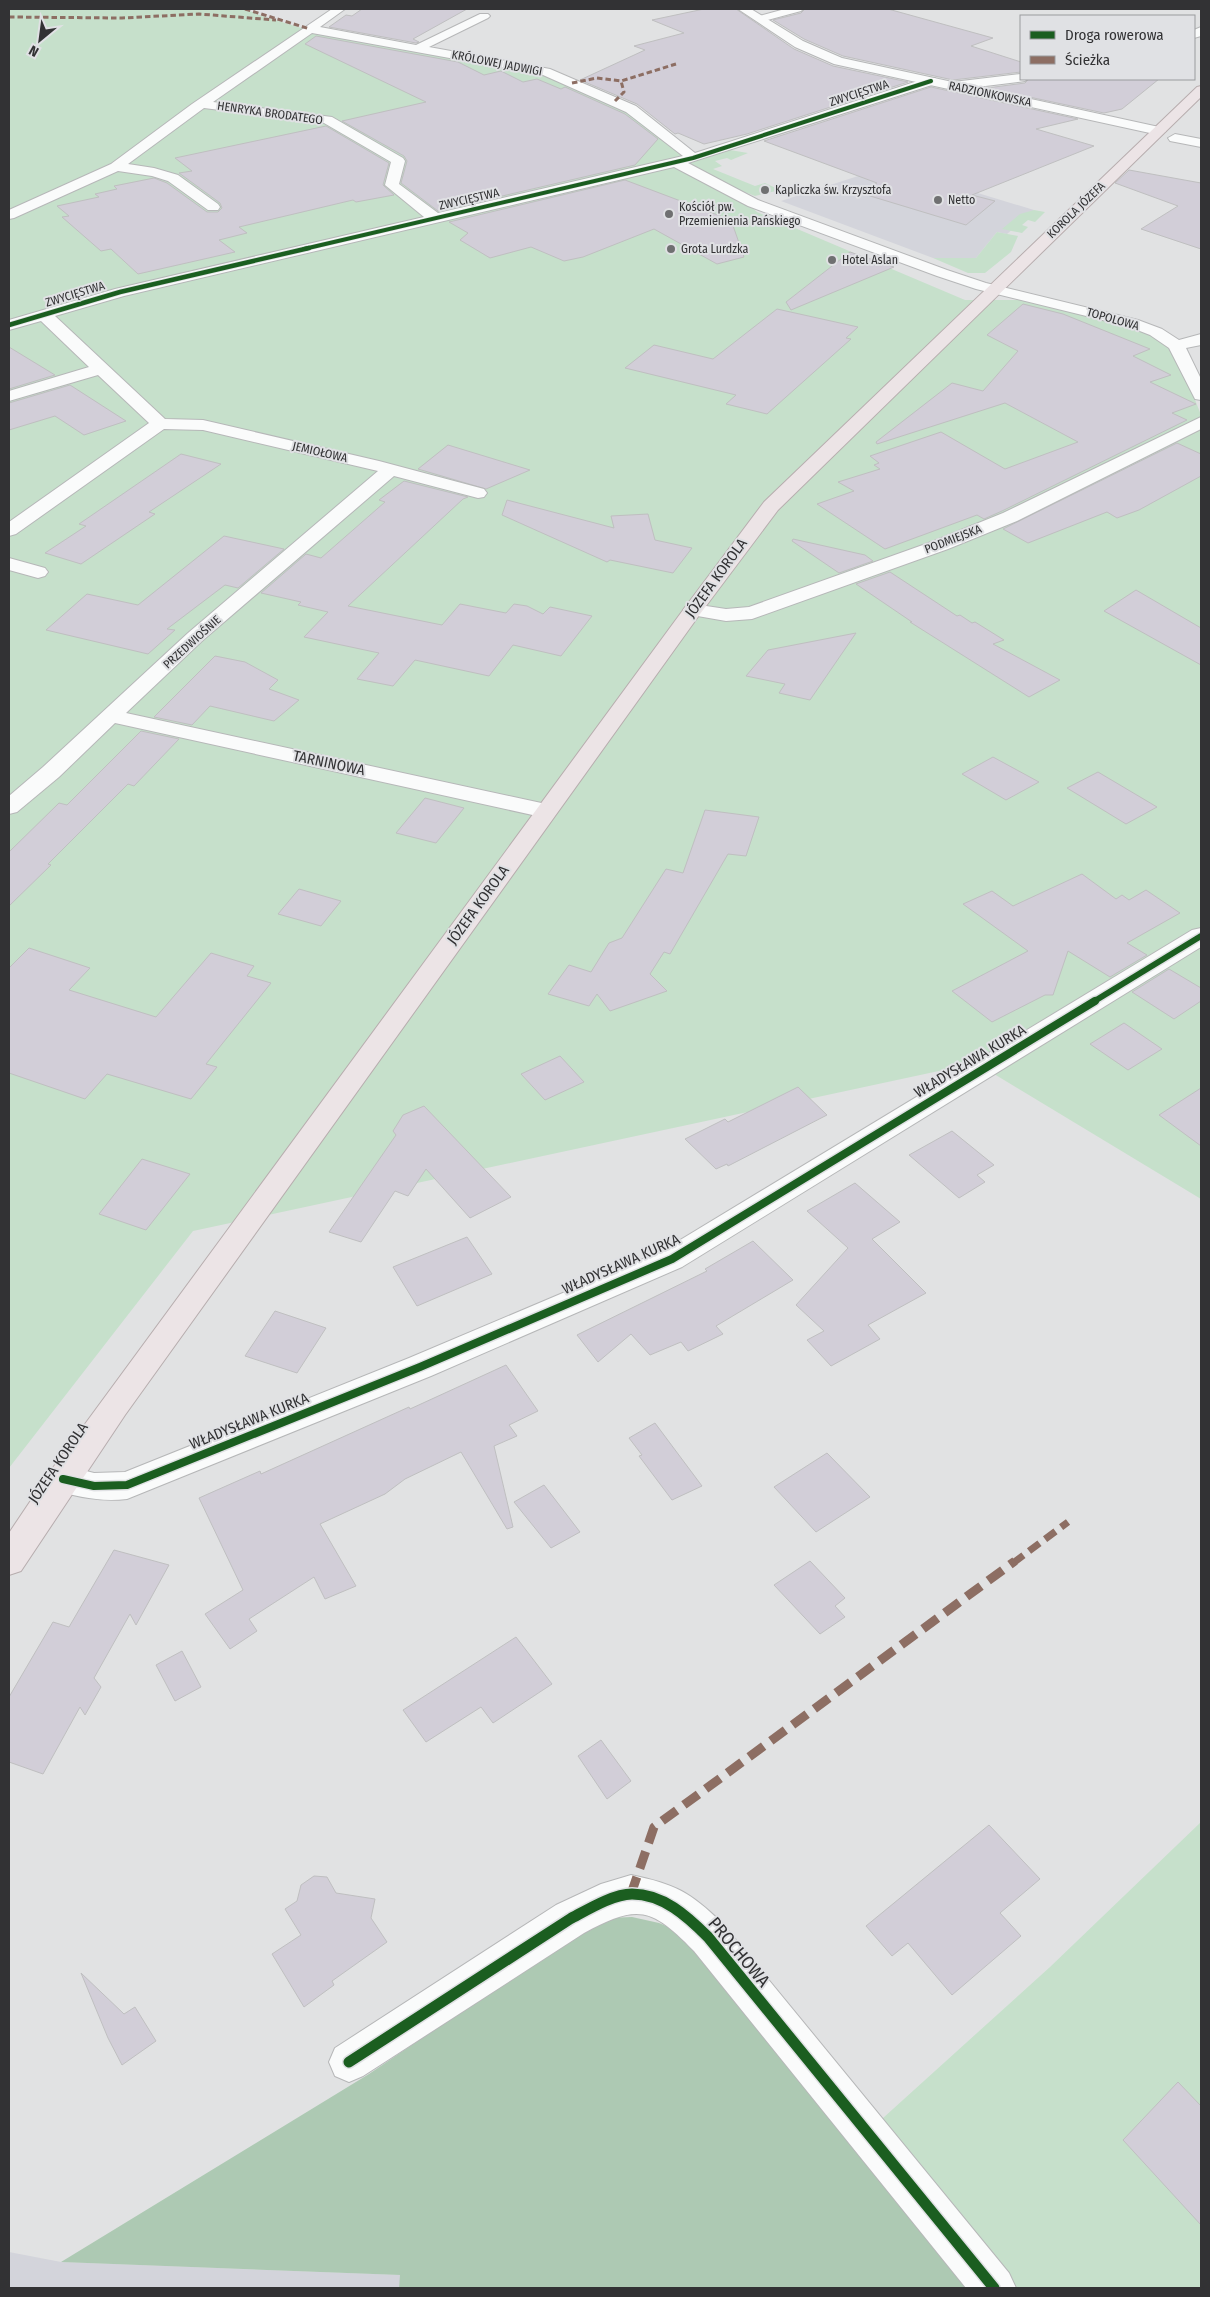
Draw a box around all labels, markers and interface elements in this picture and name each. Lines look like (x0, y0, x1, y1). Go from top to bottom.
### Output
north arrow (15, 15, 65, 65)
legend (1020, 15, 1195, 80)
text: Droga rowerowa (1065, 26, 1164, 44)
text: N (26, 41, 42, 60)
street label: KRÓLOWEJ JADWIGI (451, 46, 544, 79)
text: Ścieżka (1065, 51, 1110, 69)
street label: ZWYCIĘSTWA (828, 77, 891, 109)
street label: RADZIONKOWSKA (947, 78, 1033, 110)
street label: HENRYKA BRODATEGO (216, 99, 324, 127)
street label: KOROLA JÓZEFA (1044, 178, 1108, 241)
place label: Kapliczka św. Krzysztofa (775, 183, 891, 197)
marker: Kapliczka św. Krzysztofa (759, 184, 771, 196)
street label: ZWYCIĘSTWA (437, 185, 501, 213)
place label: Netto (948, 193, 975, 207)
marker: Netto (932, 194, 944, 206)
place label: Kościół pw. Przemienienia Pańskiego (679, 200, 800, 228)
marker: Kościół pw. Przemienienia Pańskiego (663, 208, 675, 220)
place label: Grota Lurdzka (681, 242, 748, 256)
marker: Grota Lurdzka (665, 243, 677, 255)
place label: Hotel Aslan (842, 253, 898, 267)
marker: Hotel Aslan (826, 254, 838, 266)
street label: ZWYCIĘSTWA (44, 278, 107, 310)
street label: TOPOLOWA (1085, 305, 1142, 333)
street label: JEMIOŁOWA (291, 439, 350, 465)
street label: PODMIEJSKA (923, 522, 984, 556)
street label: JÓZEFA KOROLA (681, 535, 751, 621)
street label: PRZEDWIOŚNIE (160, 611, 224, 672)
street label: TARNINOWA (291, 747, 367, 779)
street label: JÓZEFA KOROLA (443, 862, 513, 948)
street label: WŁADYSŁAWA KURKA (911, 1021, 1029, 1101)
street label: WŁADYSŁAWA KURKA (559, 1230, 683, 1298)
street label: WŁADYSŁAWA KURKA (187, 1389, 311, 1453)
street label: JÓZEFA KOROLA (24, 1419, 92, 1507)
street label: PROCHOWA (703, 1912, 775, 1992)

